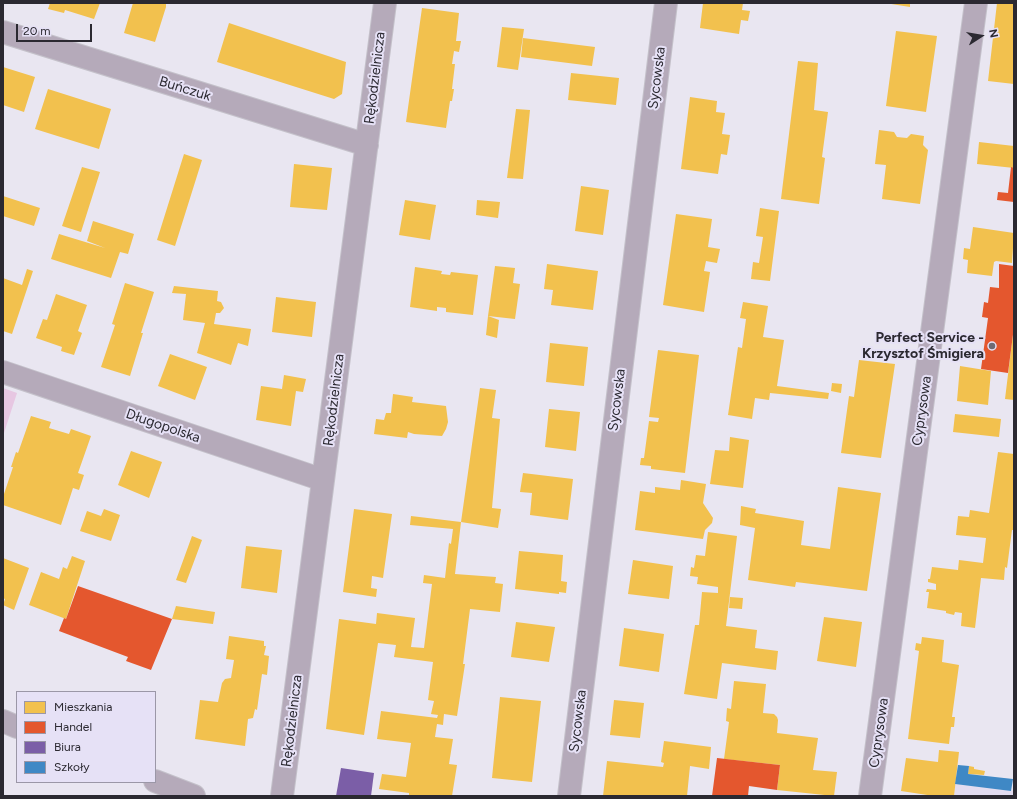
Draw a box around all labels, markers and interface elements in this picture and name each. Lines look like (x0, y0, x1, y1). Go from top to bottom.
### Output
scale bar (18, 16, 94, 42)
north arrow (961, 16, 1001, 56)
text: 20 m (23, 24, 51, 38)
text: N (986, 28, 1000, 39)
street label: Rękodzielnicza (361, 31, 389, 125)
street label: Sycowska (645, 46, 669, 110)
street label: Buńczuk (157, 73, 213, 105)
place label: Perfect Service - Krzysztof Śmigiera (862, 330, 984, 362)
marker: Perfect Service - Krzysztof Śmigiera (987, 341, 997, 351)
street label: Rękodzielnicza (320, 353, 348, 447)
street label: Sycowska (605, 368, 629, 432)
street label: Cyprysowa (909, 375, 935, 447)
street label: Długopolska (124, 405, 202, 447)
street label: Rękodzielnicza (278, 674, 306, 768)
street label: Sycowska (566, 689, 590, 753)
legend (16, 691, 156, 783)
street label: Cyprysowa (866, 697, 892, 769)
text: Mieszkania (54, 700, 112, 714)
text: Handel (54, 720, 92, 734)
text: Biura (54, 740, 81, 754)
text: Szkoły (54, 760, 90, 774)

